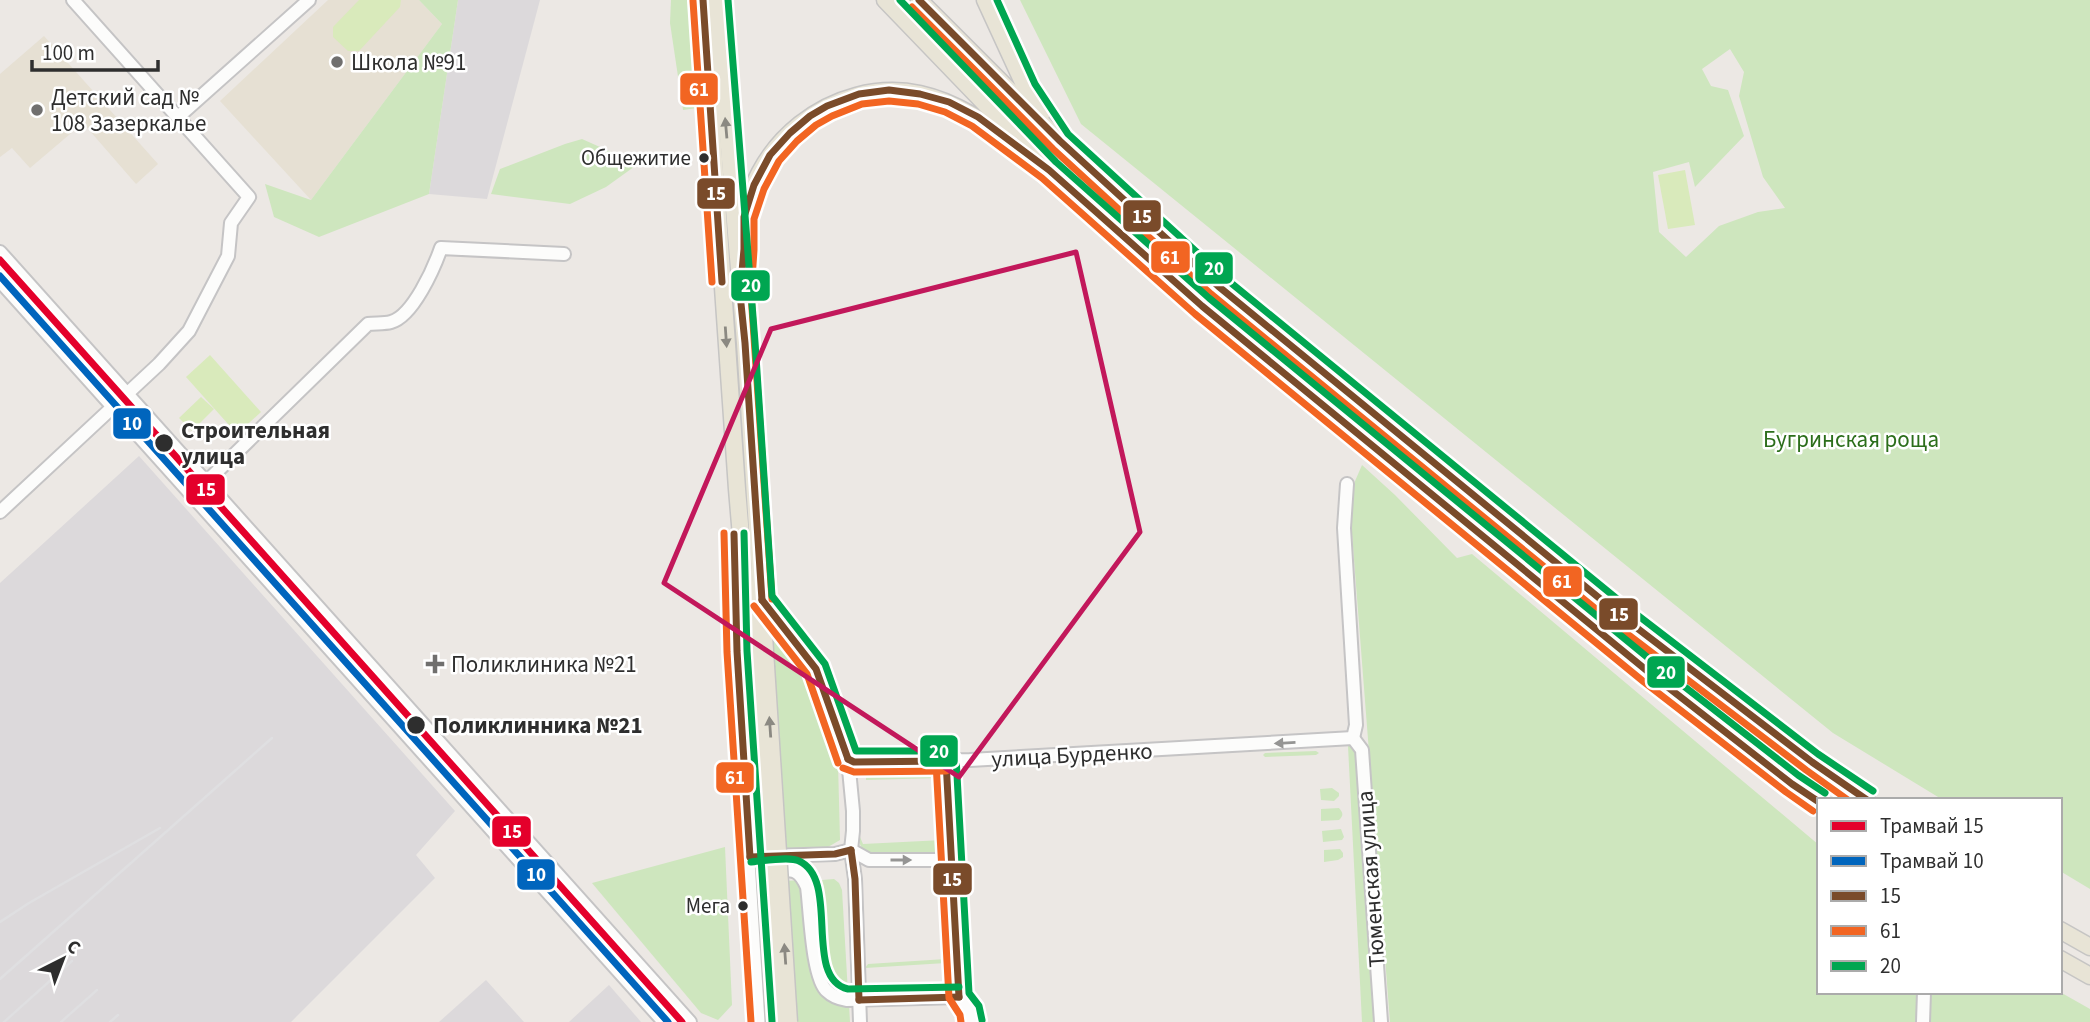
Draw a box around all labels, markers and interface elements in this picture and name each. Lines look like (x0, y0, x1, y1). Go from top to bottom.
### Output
scale bar (32, 28, 158, 72)
text: 100 m (42, 38, 95, 68)
place label: Школа №91 (351, 46, 466, 79)
marker: Школа №91 (329, 54, 345, 70)
line badge: 61 (679, 72, 719, 106)
text: 61 (689, 77, 709, 104)
place label: Детский сад № 108 Зазеркалье (51, 81, 206, 140)
marker: Детский сад № 108 Зазеркалье (29, 102, 45, 118)
one-way arrow (721, 117, 732, 139)
place label: Общежитие (581, 143, 691, 173)
marker: Общежитие (697, 151, 711, 165)
line badge: 15 (696, 177, 736, 210)
text: 15 (706, 181, 726, 208)
line badge: 15 (1122, 199, 1162, 233)
text: 15 (1132, 204, 1152, 231)
line badge: 61 (1150, 240, 1191, 274)
text: 61 (1160, 245, 1180, 272)
line badge: 20 (1194, 251, 1234, 285)
text: 20 (1204, 256, 1224, 283)
line badge: 20 (730, 269, 771, 302)
text: 20 (741, 273, 761, 300)
one-way arrow (721, 326, 732, 348)
line badge: 10 (112, 407, 152, 440)
text: 10 (122, 411, 142, 438)
place label: Строительная улица (181, 414, 330, 473)
park label: Бугринская роща (1763, 423, 1939, 456)
marker: Строительная улица (153, 432, 175, 454)
line badge: 15 (185, 473, 226, 506)
text: 15 (196, 477, 216, 504)
line badge: 61 (1542, 565, 1583, 598)
text: 61 (1552, 569, 1572, 596)
line badge: 15 (1598, 597, 1639, 631)
text: 15 (1609, 602, 1629, 629)
place label: Поликлиника №21 (451, 648, 637, 681)
marker: Поликлиника №21 (425, 654, 445, 674)
line badge: 20 (1646, 655, 1686, 689)
text: 20 (1656, 660, 1676, 687)
place label: Поликлинника №21 (433, 709, 643, 742)
marker: Поликлинника №21 (405, 714, 427, 736)
one-way arrow (764, 716, 775, 738)
line badge: 20 (919, 734, 959, 768)
street label: улица Бурденко (991, 734, 1153, 776)
one-way arrow (1274, 738, 1296, 749)
text: 20 (929, 739, 949, 766)
line badge: 61 (715, 761, 755, 794)
text: 61 (725, 765, 745, 792)
street label: Тюменская улица (1348, 790, 1394, 968)
legend (1817, 798, 2062, 994)
text: Трамвай 15 (1880, 811, 1984, 841)
line badge: 15 (491, 815, 532, 848)
text: 15 (502, 819, 522, 846)
text: Трамвай 10 (1880, 846, 1984, 876)
one-way arrow (890, 854, 912, 866)
line badge: 10 (516, 858, 556, 891)
text: 10 (526, 862, 546, 889)
line badge: 15 (932, 862, 973, 896)
text: 15 (942, 867, 962, 894)
text: 15 (1880, 881, 1901, 911)
place label: Мега (686, 891, 730, 921)
marker: Мега (736, 899, 750, 913)
text: 61 (1880, 916, 1901, 946)
north arrow (28, 924, 98, 994)
text: С (60, 934, 87, 961)
one-way arrow (779, 943, 790, 965)
text: 20 (1880, 951, 1901, 981)

